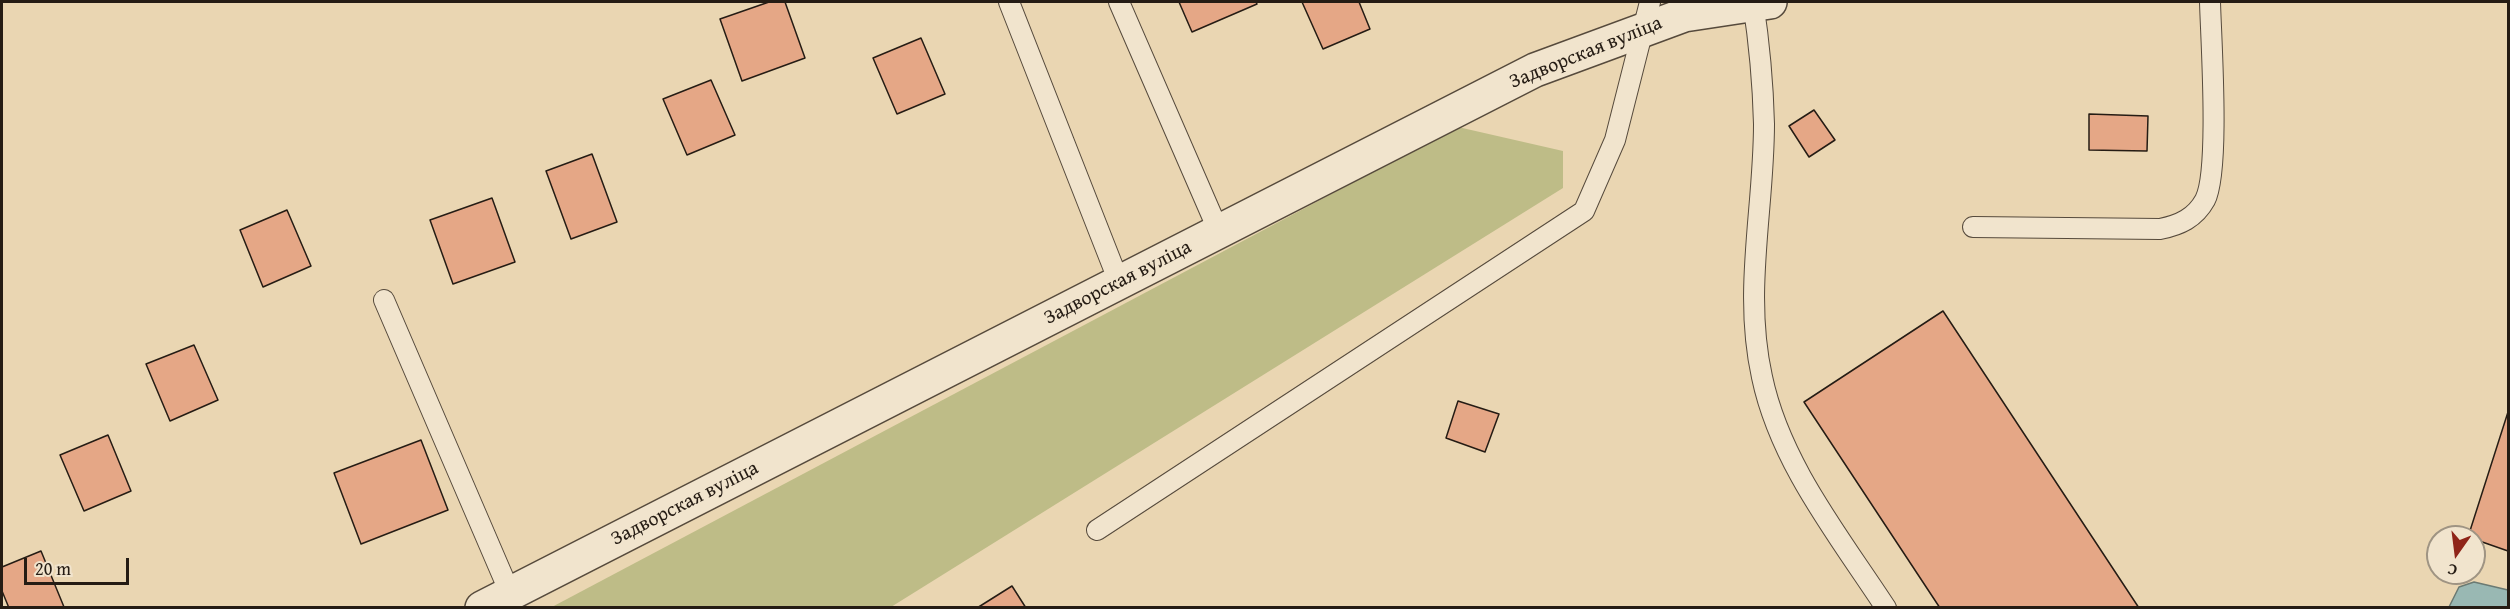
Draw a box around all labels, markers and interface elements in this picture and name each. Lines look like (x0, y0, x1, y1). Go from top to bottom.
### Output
street label: Задворская вуліца (1506, 11, 1666, 95)
street label: Задворская вуліца (1040, 235, 1196, 331)
street label: Задворская вуліца (607, 456, 763, 552)
north arrow (2426, 525, 2486, 585)
scale bar (27, 546, 132, 584)
text: 20 m (35, 555, 71, 582)
text: С (2445, 558, 2459, 583)

